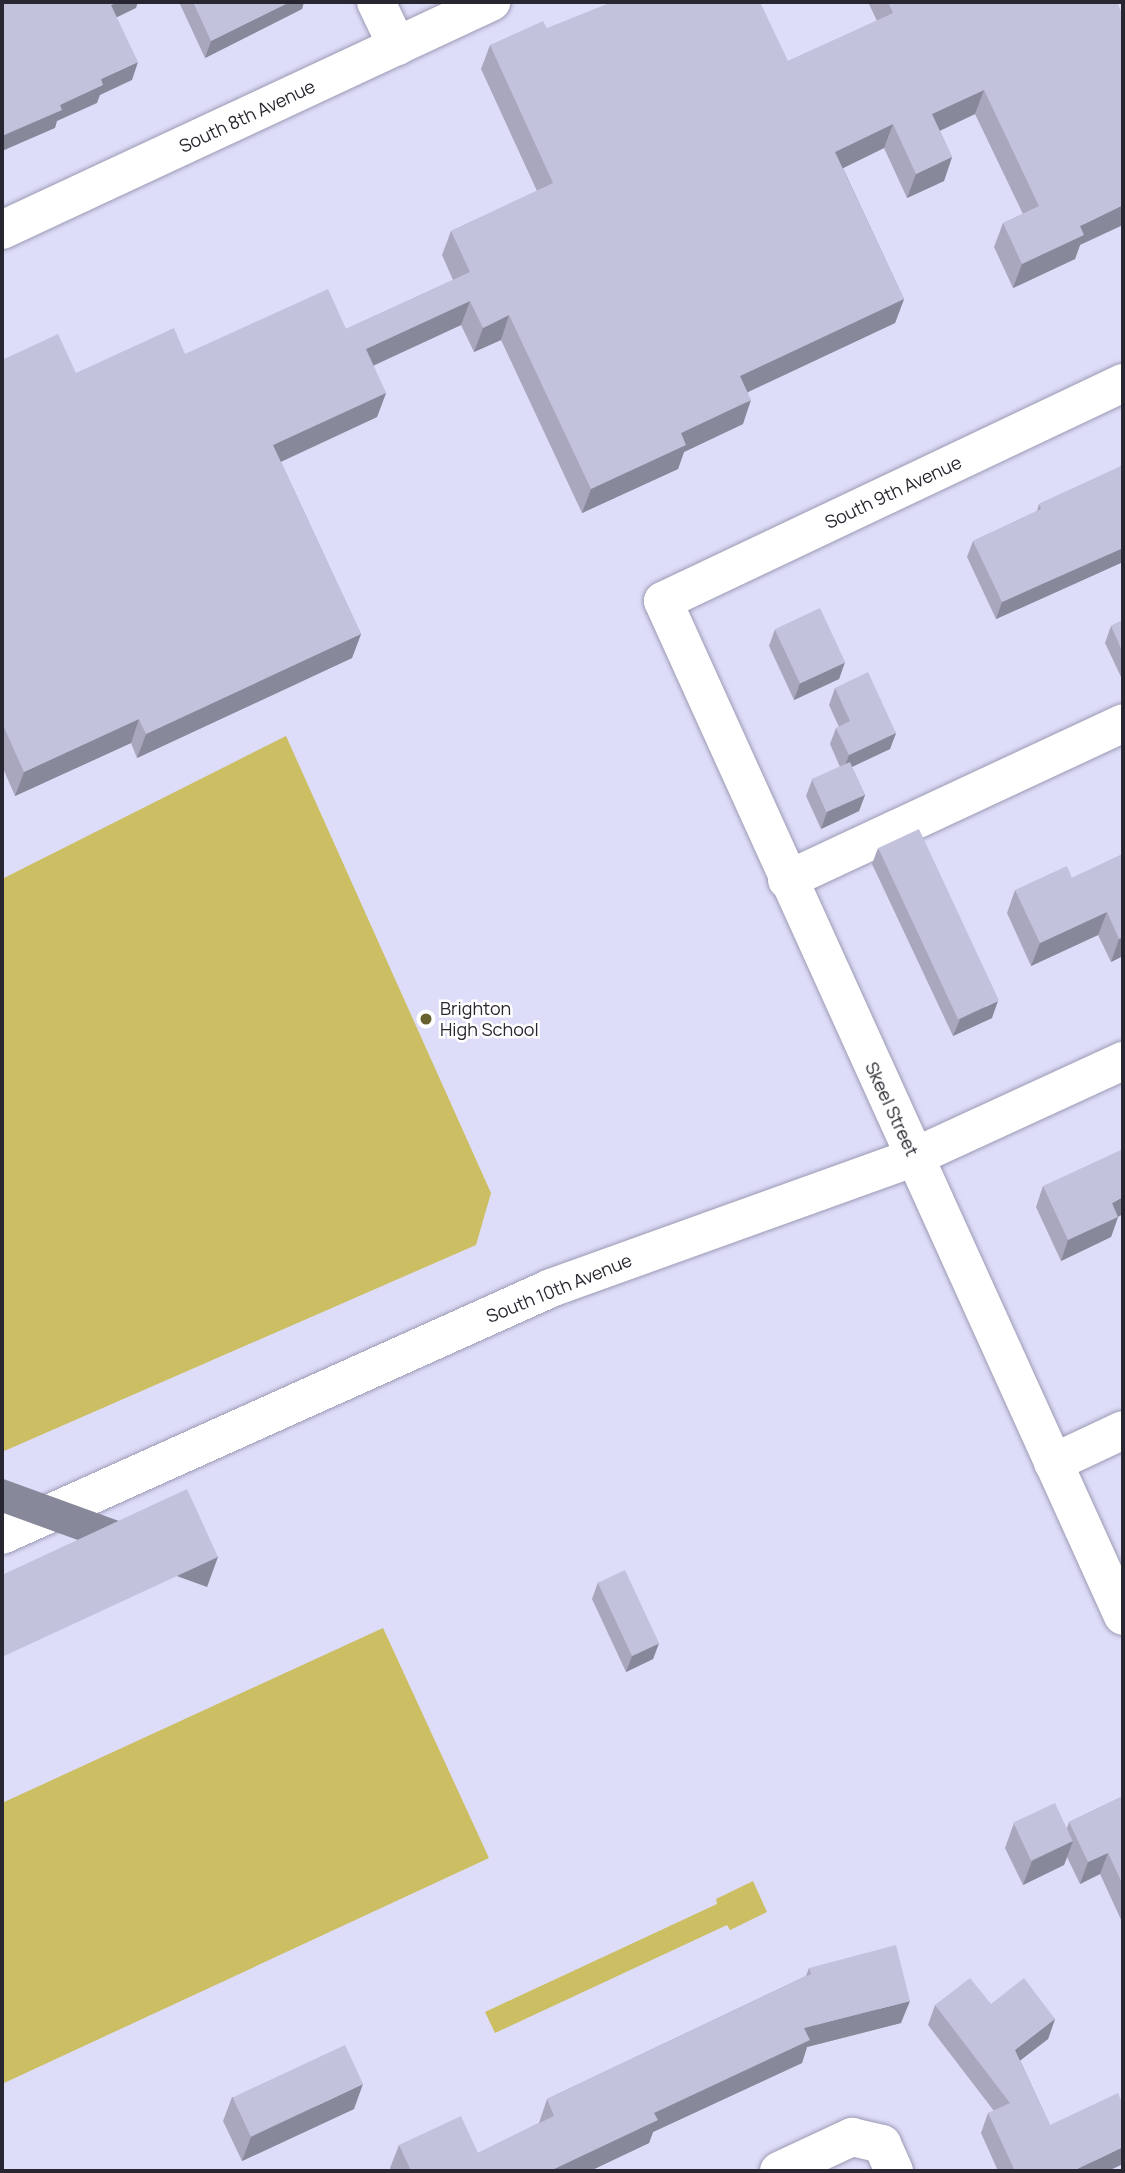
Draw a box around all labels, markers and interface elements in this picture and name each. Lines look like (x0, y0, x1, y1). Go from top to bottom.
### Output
street label: South 8th Avenue (176, 75, 318, 157)
street label: South 9th Avenue (821, 451, 965, 533)
place label: Brighton High School (440, 998, 539, 1040)
marker: Brighton High School (418, 1011, 434, 1027)
street label: Skeel Street (861, 1058, 923, 1160)
street label: South 10th Avenue (483, 1249, 635, 1327)

